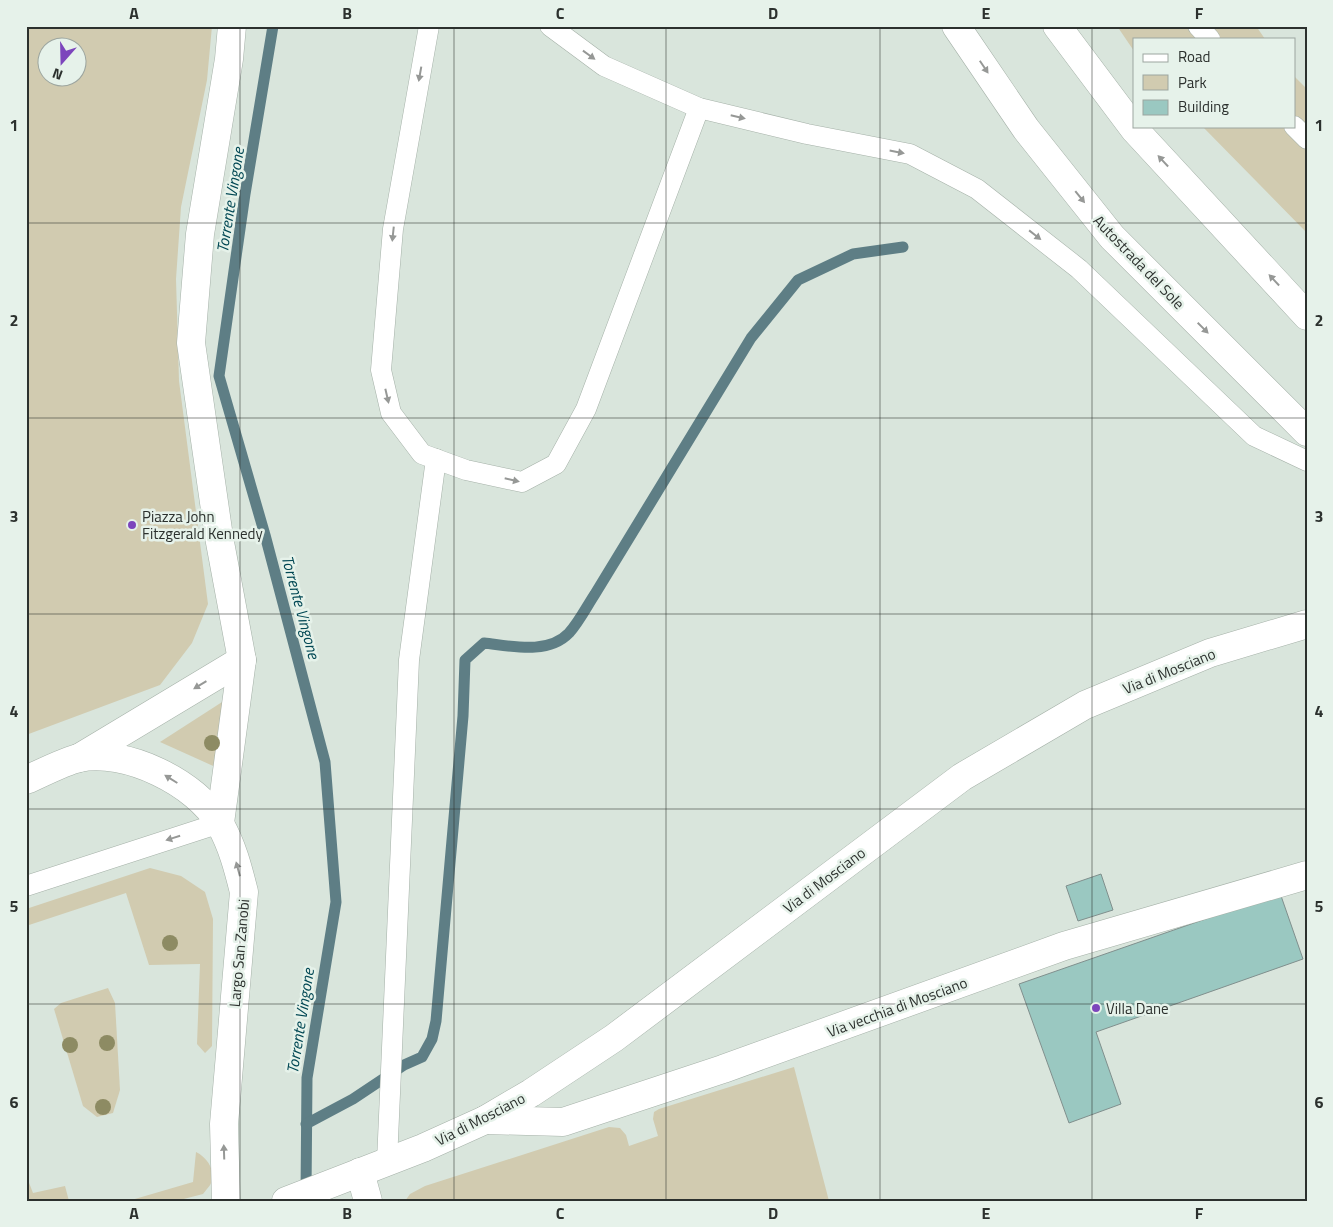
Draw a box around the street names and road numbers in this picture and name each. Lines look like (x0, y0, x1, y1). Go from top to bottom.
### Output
street label: Autostrada del Sole (1088, 210, 1190, 314)
street label: Via di Mosciano (1119, 642, 1219, 700)
street label: Via di Mosciano (778, 841, 870, 919)
street label: Largo San Zanobi (223, 898, 255, 1008)
street label: Via vecchia di Mosciano (824, 971, 970, 1043)
street label: Via di Mosciano (431, 1086, 529, 1152)

